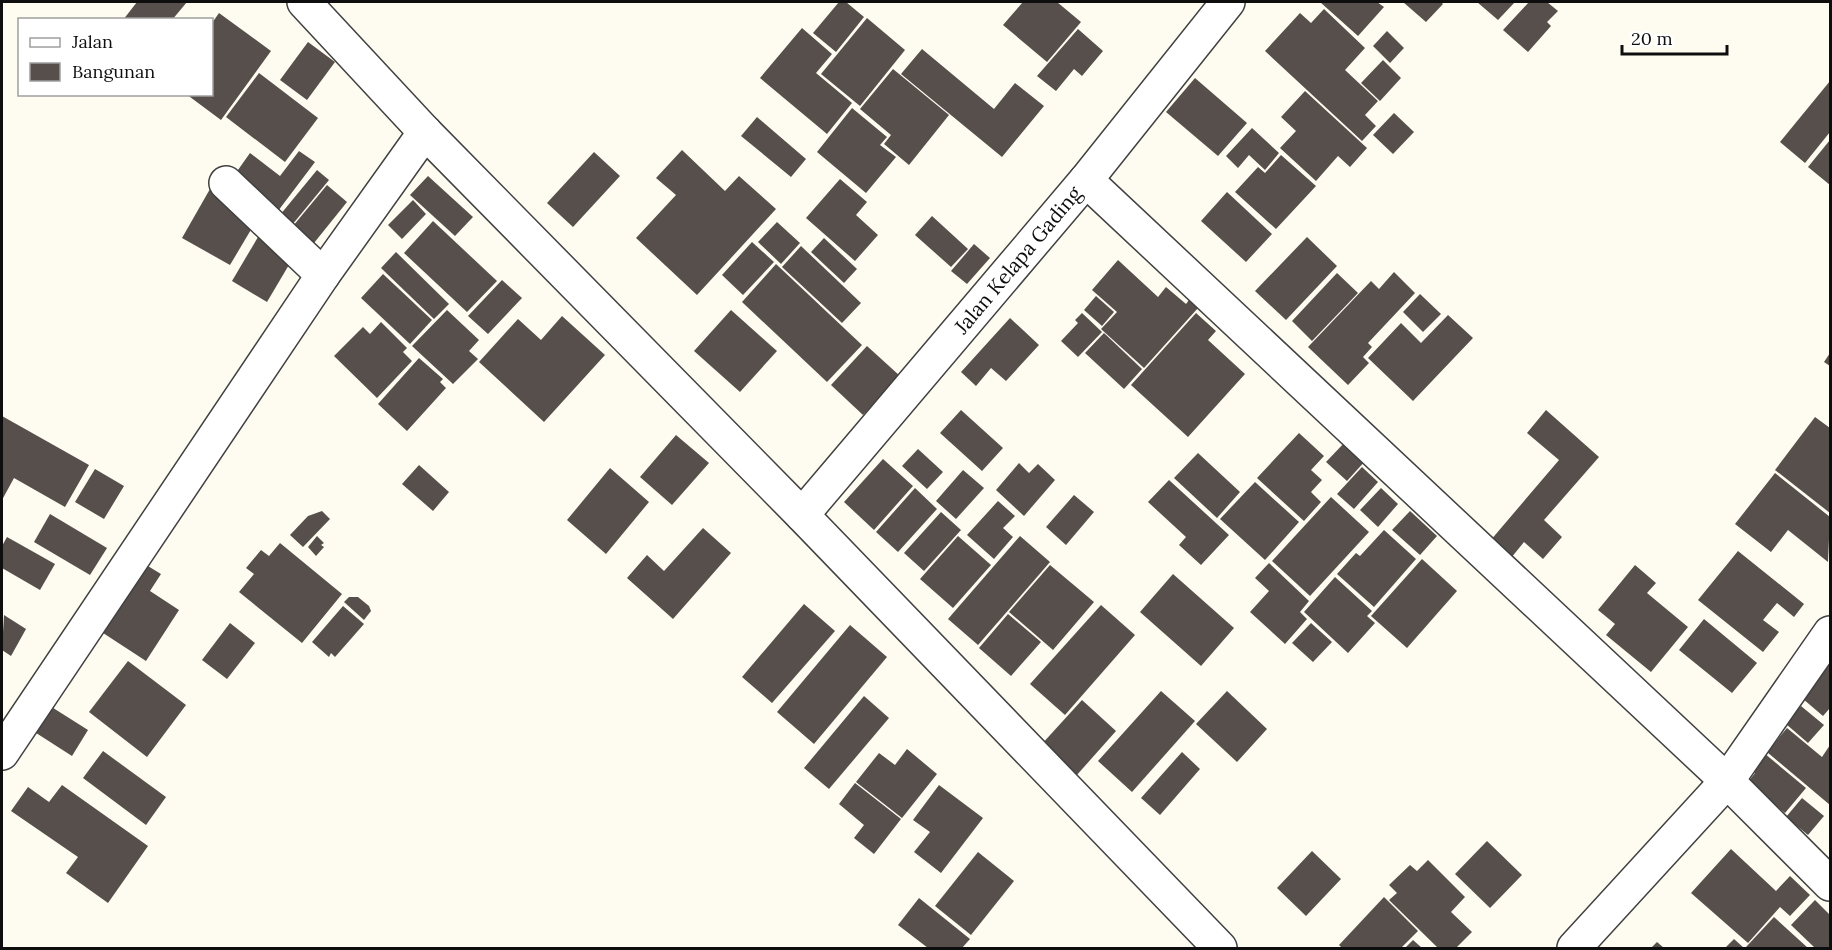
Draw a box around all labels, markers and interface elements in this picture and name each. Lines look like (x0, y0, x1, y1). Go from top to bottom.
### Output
legend (18, 18, 213, 96)
scale bar (1622, 18, 1727, 56)
text: 20 m (1631, 27, 1673, 50)
text: Jalan (71, 30, 113, 53)
text: Bangunan (72, 60, 155, 83)
street label: Jalan Kelapa Gading (948, 180, 1087, 339)

